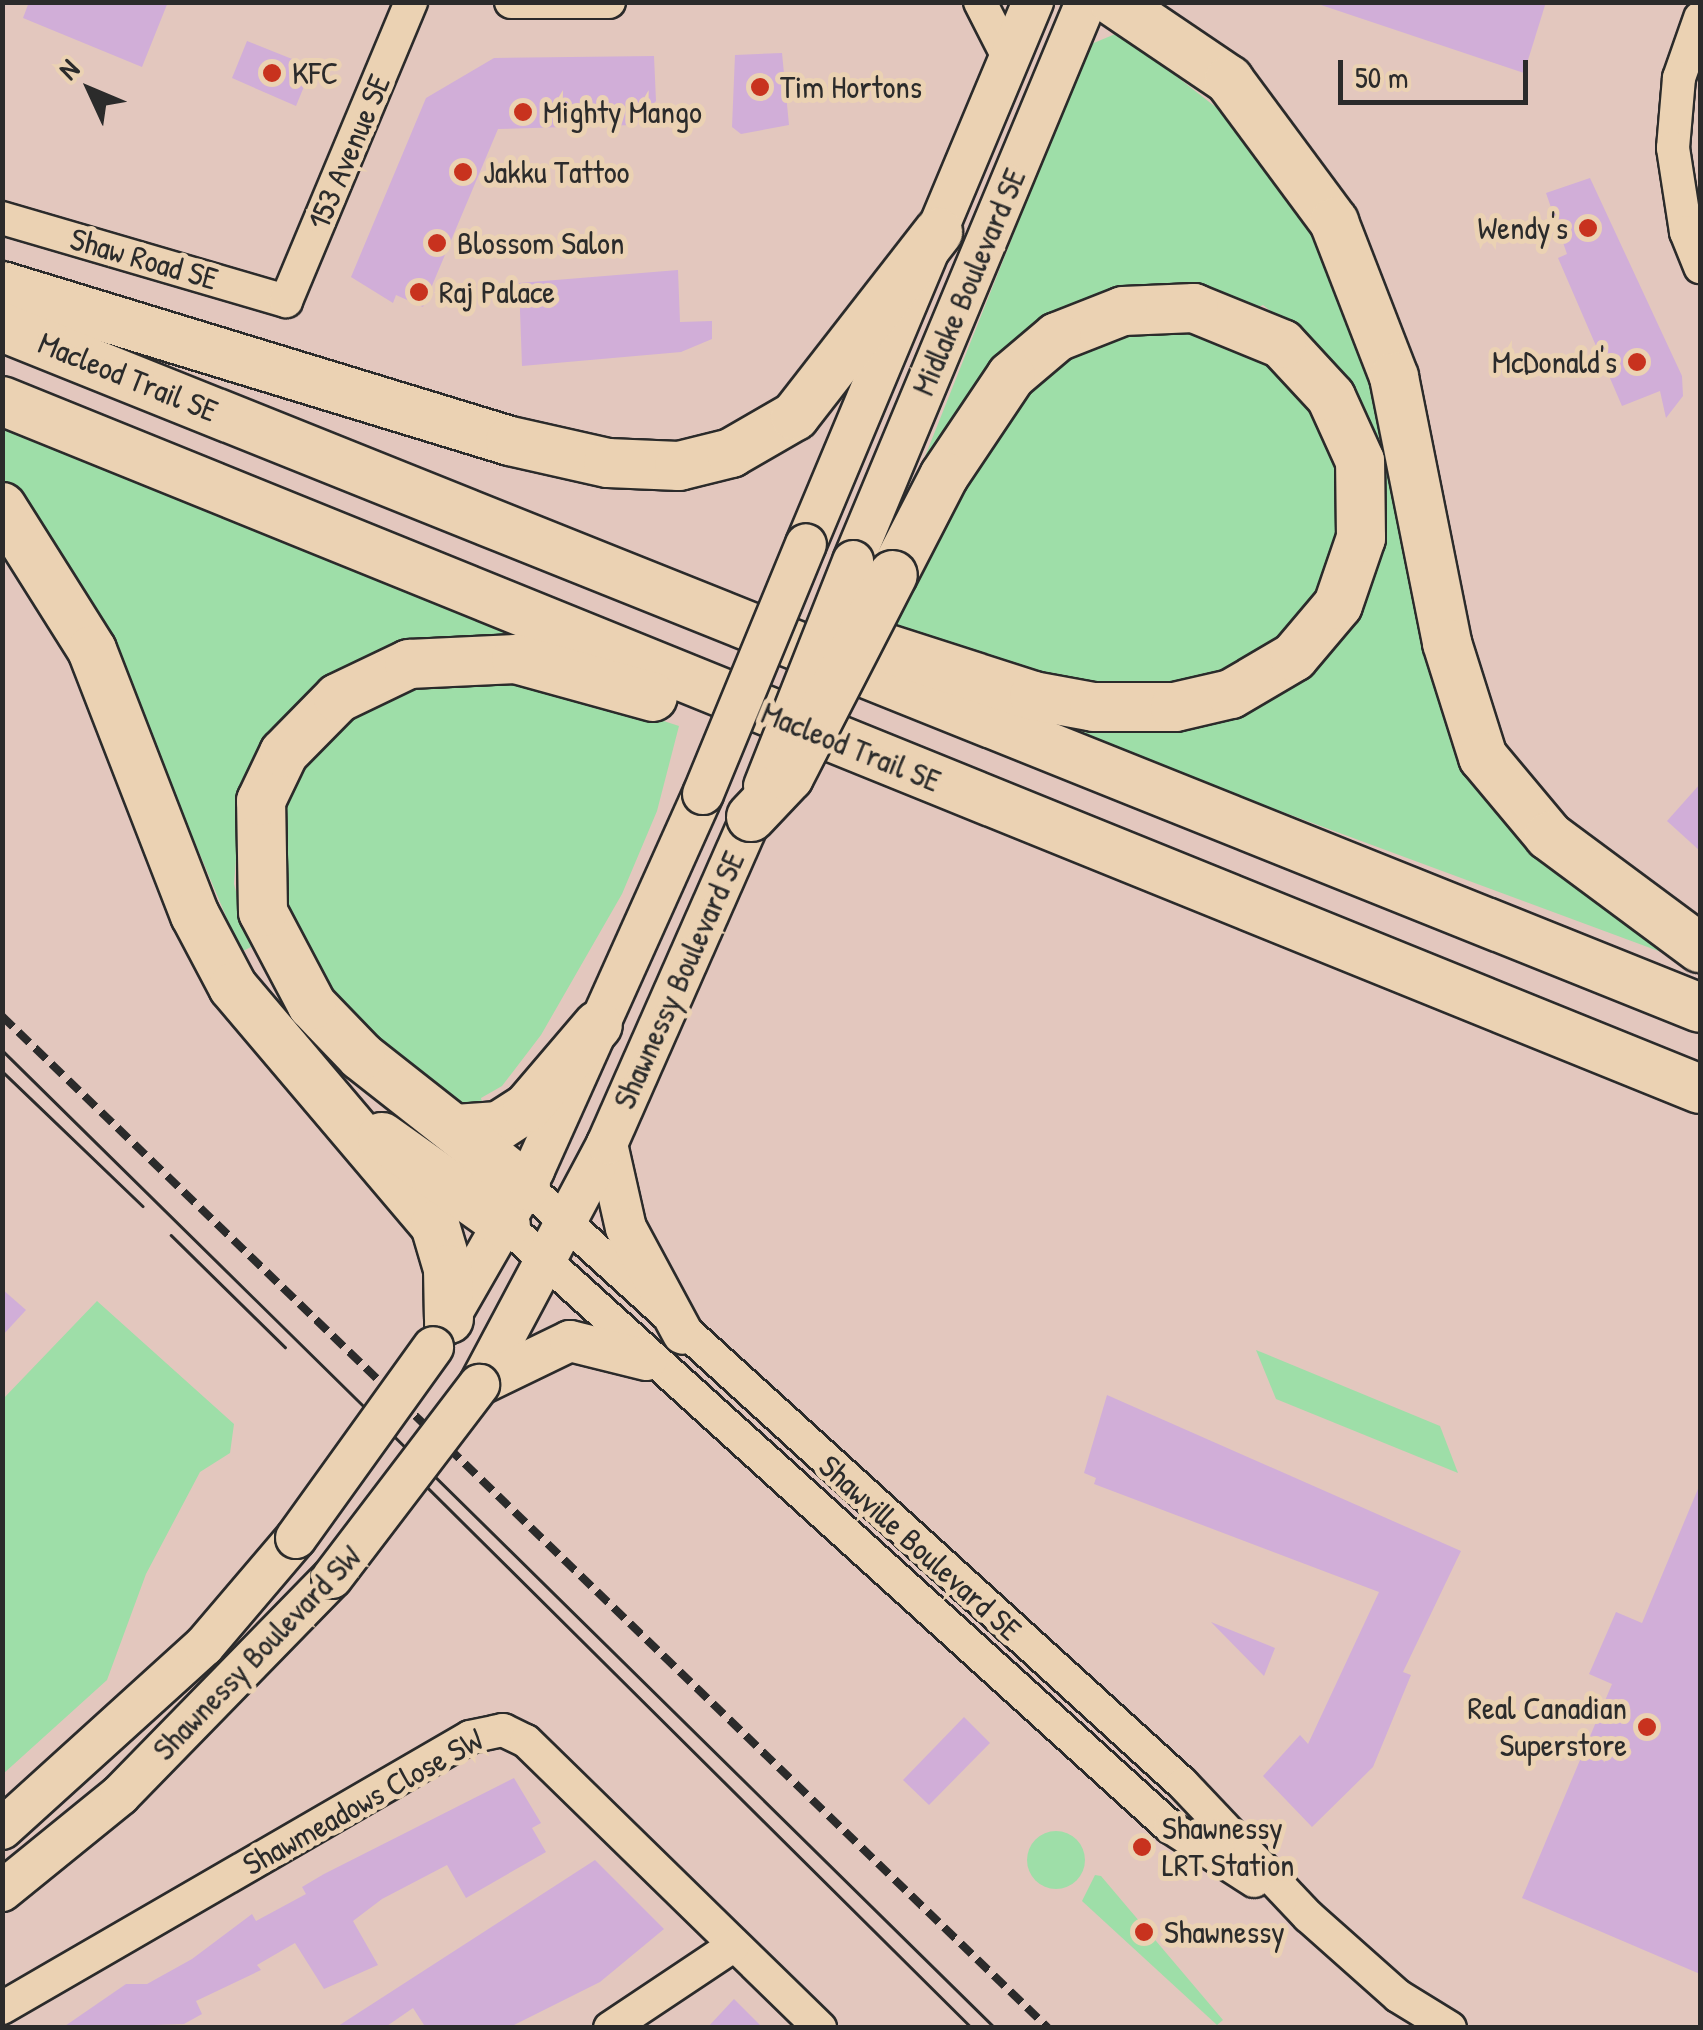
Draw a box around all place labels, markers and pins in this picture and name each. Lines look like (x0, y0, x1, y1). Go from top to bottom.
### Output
place label: KFC (292, 54, 338, 92)
marker: KFC (261, 62, 283, 84)
place label: Tim Hortons (780, 68, 922, 106)
marker: Tim Hortons (749, 76, 771, 98)
place label: Mighty Mango (543, 93, 702, 131)
marker: Mighty Mango (512, 101, 534, 123)
place label: Jakku Tattoo (483, 153, 629, 191)
marker: Jakku Tattoo (452, 161, 474, 183)
place label: Wendy's (1478, 209, 1568, 247)
marker: Wendy's (1577, 217, 1599, 239)
place label: Blossom Salon (457, 224, 624, 262)
marker: Blossom Salon (426, 232, 448, 254)
place label: Raj Palace (439, 273, 555, 311)
marker: Raj Palace (408, 281, 430, 303)
place label: McDonald's (1492, 343, 1617, 381)
marker: McDonald's (1626, 351, 1648, 373)
place label: Real Canadian Superstore (1468, 1690, 1627, 1765)
marker: Real Canadian Superstore (1636, 1716, 1658, 1738)
place label: Shawnessy LRT Station (1162, 1810, 1295, 1885)
marker: Shawnessy LRT Station (1131, 1836, 1153, 1858)
place label: Shawnessy (1164, 1913, 1285, 1951)
marker: Shawnessy (1133, 1921, 1155, 1943)

